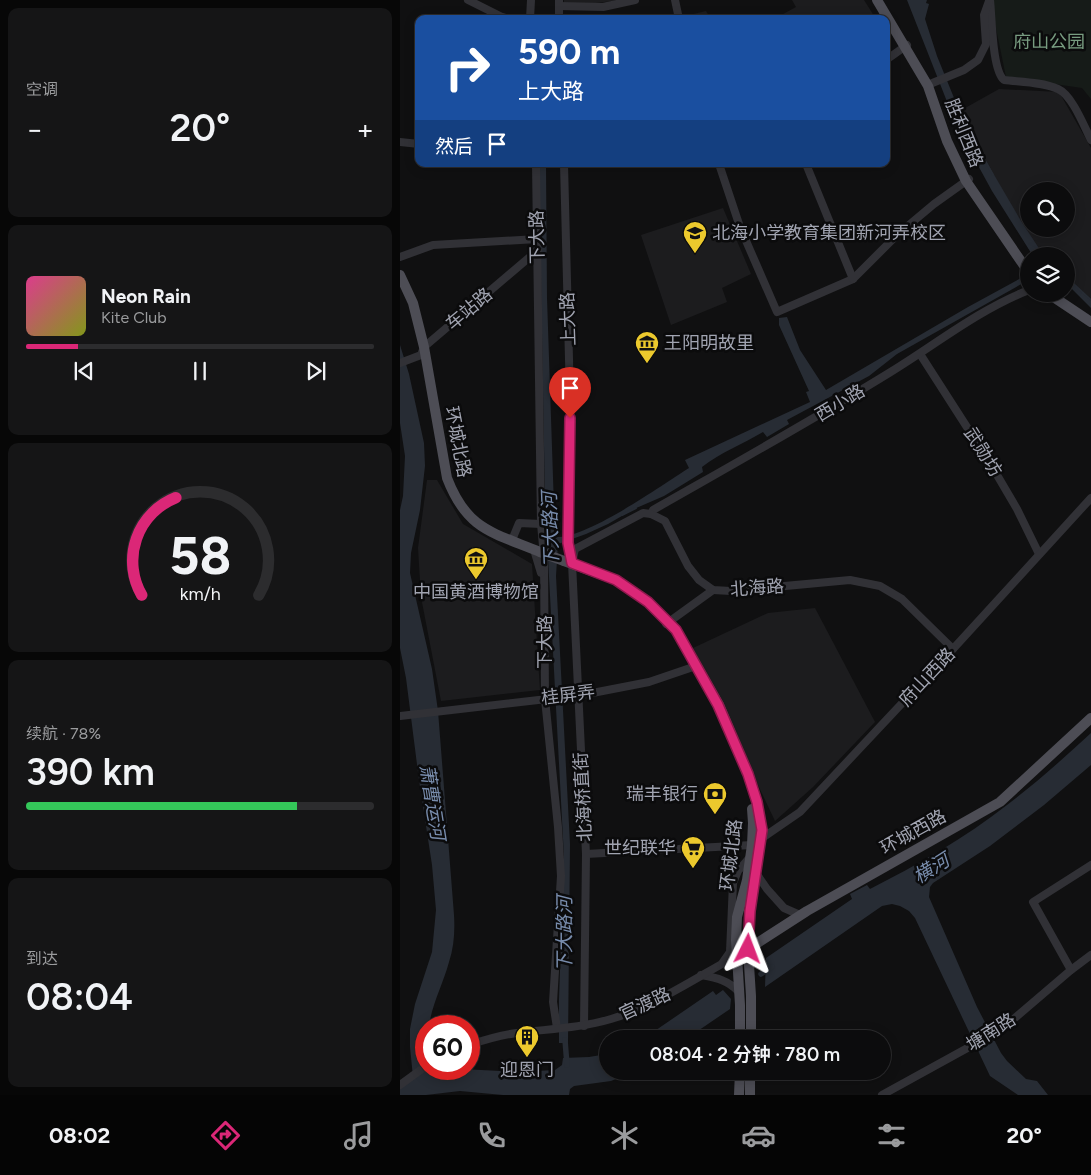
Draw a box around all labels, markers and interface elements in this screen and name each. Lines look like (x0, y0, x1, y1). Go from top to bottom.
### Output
text: 590 m (518, 31, 620, 73)
park label: 府山公园 (1013, 31, 1085, 53)
icon: right (435, 35, 500, 100)
text: 上大路 (518, 78, 584, 105)
text: 空调 (26, 80, 58, 99)
street label: 胜利西路 (940, 96, 988, 170)
text: 20° (170, 105, 230, 151)
text: − (26, 112, 43, 146)
text: + (357, 112, 374, 146)
icon: arrive (483, 130, 511, 158)
text: 然后 (435, 135, 473, 158)
map controls (1020, 182, 1075, 302)
button: search (1020, 182, 1075, 237)
street label: 下大路 (526, 210, 548, 264)
school or university icon: 北海小学教育集团新河弄校区 (682, 220, 708, 254)
place label: 北海小学教育集团新河弄校区 (712, 222, 946, 244)
button: layers (1020, 247, 1075, 302)
street label: 车站路 (441, 283, 497, 335)
text: Neon Rain (101, 285, 191, 308)
street label: 上大路 (556, 292, 580, 346)
text: Kite Club (101, 308, 167, 327)
museum icon: 王阳明故里 (634, 330, 660, 364)
place label: 王阳明故里 (664, 332, 754, 354)
icon: previous (70, 357, 98, 385)
icon: pause (186, 357, 214, 385)
icon: next (302, 357, 330, 385)
pin (549, 367, 591, 418)
icon: arrive (556, 374, 584, 402)
street label: 西小路 (811, 380, 869, 426)
street label: 环城北路 (440, 405, 476, 479)
street label: 武勋坊 (959, 423, 1007, 481)
water label: 下大路河 (538, 488, 563, 568)
text: 58 (169, 525, 231, 587)
museum icon: 中国黄酒博物馆 (463, 546, 489, 580)
street label: 北海路 (729, 575, 785, 601)
place label: 中国黄酒博物馆 (413, 581, 539, 603)
text: km/h (180, 583, 220, 604)
street label: 下大路 (534, 615, 556, 669)
street label: 府山西路 (894, 643, 960, 711)
street label: 桂屏弄 (540, 681, 596, 709)
text: 续航 · 78% (26, 724, 101, 743)
text: 390 km (26, 749, 155, 795)
street label: 北海桥直街 (570, 751, 596, 843)
water label: 萧曹运河 (415, 763, 450, 845)
bank icon: 瑞丰银行 (702, 781, 728, 815)
place label: 瑞丰银行 (626, 783, 698, 805)
street label: 环城西路 (876, 805, 950, 859)
street label: 环城北路 (716, 818, 746, 892)
supermarket icon: 世纪联华 (680, 835, 706, 869)
place label: 世纪联华 (604, 837, 676, 859)
water label: 横河 (909, 846, 957, 888)
water label: 下大路河 (553, 892, 576, 972)
position arrow (721, 922, 773, 974)
text: 到达 (26, 949, 58, 968)
text: 08:04 (26, 974, 133, 1020)
street label: 官渡路 (616, 983, 674, 1025)
street label: 塘南路 (962, 1008, 1020, 1056)
speed limit sign: 60 (415, 1015, 480, 1080)
building icon: 迎恩门 (514, 1024, 540, 1058)
text: 08:04 · 2 分钟 · 780 m (650, 1043, 840, 1066)
place label: 迎恩门 (500, 1059, 554, 1081)
icon: directions (208, 1118, 243, 1153)
icon: music (341, 1118, 376, 1153)
icon: phone (474, 1118, 509, 1153)
icon: climate (607, 1118, 642, 1153)
icon: car (741, 1118, 776, 1153)
icon: filters (874, 1118, 909, 1153)
text: 08:02 (49, 1122, 110, 1149)
text: 20° (1007, 1122, 1042, 1149)

